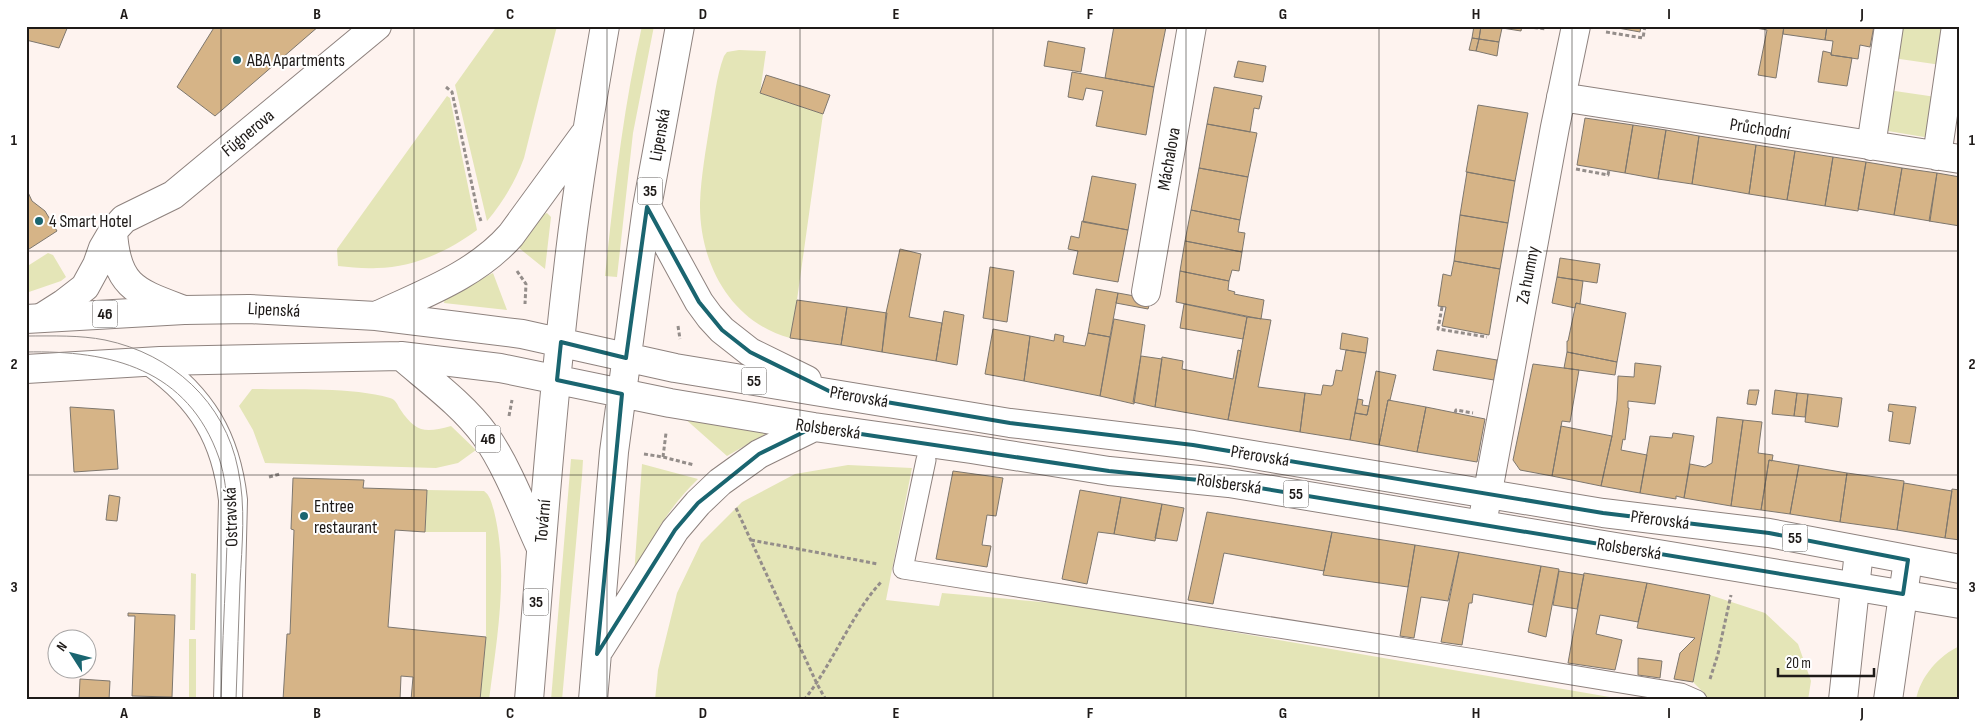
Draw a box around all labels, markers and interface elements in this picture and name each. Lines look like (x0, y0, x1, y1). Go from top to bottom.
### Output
text: A (119, 5, 128, 24)
text: B (313, 5, 321, 24)
text: C (506, 5, 514, 24)
text: D (699, 5, 707, 24)
text: E (893, 5, 900, 24)
text: F (1087, 5, 1094, 24)
text: G (1279, 5, 1287, 24)
text: H (1472, 5, 1480, 24)
text: I (1667, 5, 1671, 24)
text: J (1859, 5, 1864, 24)
place label: ABA Apartments (246, 50, 345, 71)
marker: ABA Apartments (231, 54, 243, 66)
street label: Fügnerova (217, 105, 279, 161)
street label: Lipenská (645, 107, 675, 163)
street label: Průchodní (1728, 114, 1793, 144)
street label: Máchalova (1153, 126, 1185, 192)
text: 1 (11, 131, 18, 150)
text: 1 (1969, 131, 1976, 150)
road number: 35 (638, 178, 662, 205)
place label: 4 Smart Hotel (49, 211, 132, 232)
marker: 4 Smart Hotel (33, 215, 45, 227)
street label: Za humny (1512, 244, 1544, 306)
street label: Lipenská (247, 298, 301, 322)
road number: 46 (92, 300, 118, 328)
text: 2 (10, 355, 18, 374)
text: 2 (1968, 355, 1976, 374)
road number: 55 (742, 368, 766, 394)
street label: Přerovská (828, 382, 890, 412)
street label: Rolsberská (794, 414, 862, 444)
road number: 46 (476, 426, 500, 452)
street label: Přerovská (1229, 441, 1291, 471)
street label: Rolsberská (1195, 469, 1263, 499)
road number: 55 (1284, 480, 1308, 508)
street label: Ostravská (219, 487, 243, 547)
place label: Entree restaurant (314, 496, 378, 538)
street label: Tovární (531, 498, 555, 543)
street label: Přerovská (1629, 506, 1691, 534)
marker: Entree restaurant (298, 510, 310, 522)
road number: 55 (1782, 524, 1808, 552)
street label: Rolsberská (1595, 534, 1663, 564)
text: 3 (10, 578, 18, 597)
text: 3 (1968, 578, 1976, 597)
road number: 35 (524, 588, 548, 616)
north arrow (48, 628, 98, 678)
text: N (53, 639, 71, 655)
scale bar (1778, 646, 1875, 678)
text: 20 m (1786, 654, 1811, 673)
text: A (119, 704, 128, 723)
text: B (313, 704, 321, 723)
text: C (506, 704, 514, 723)
text: D (699, 704, 707, 723)
text: E (893, 704, 900, 723)
text: F (1087, 704, 1094, 723)
text: G (1279, 704, 1287, 723)
text: H (1472, 704, 1480, 723)
text: I (1667, 704, 1671, 723)
text: J (1859, 704, 1864, 723)

